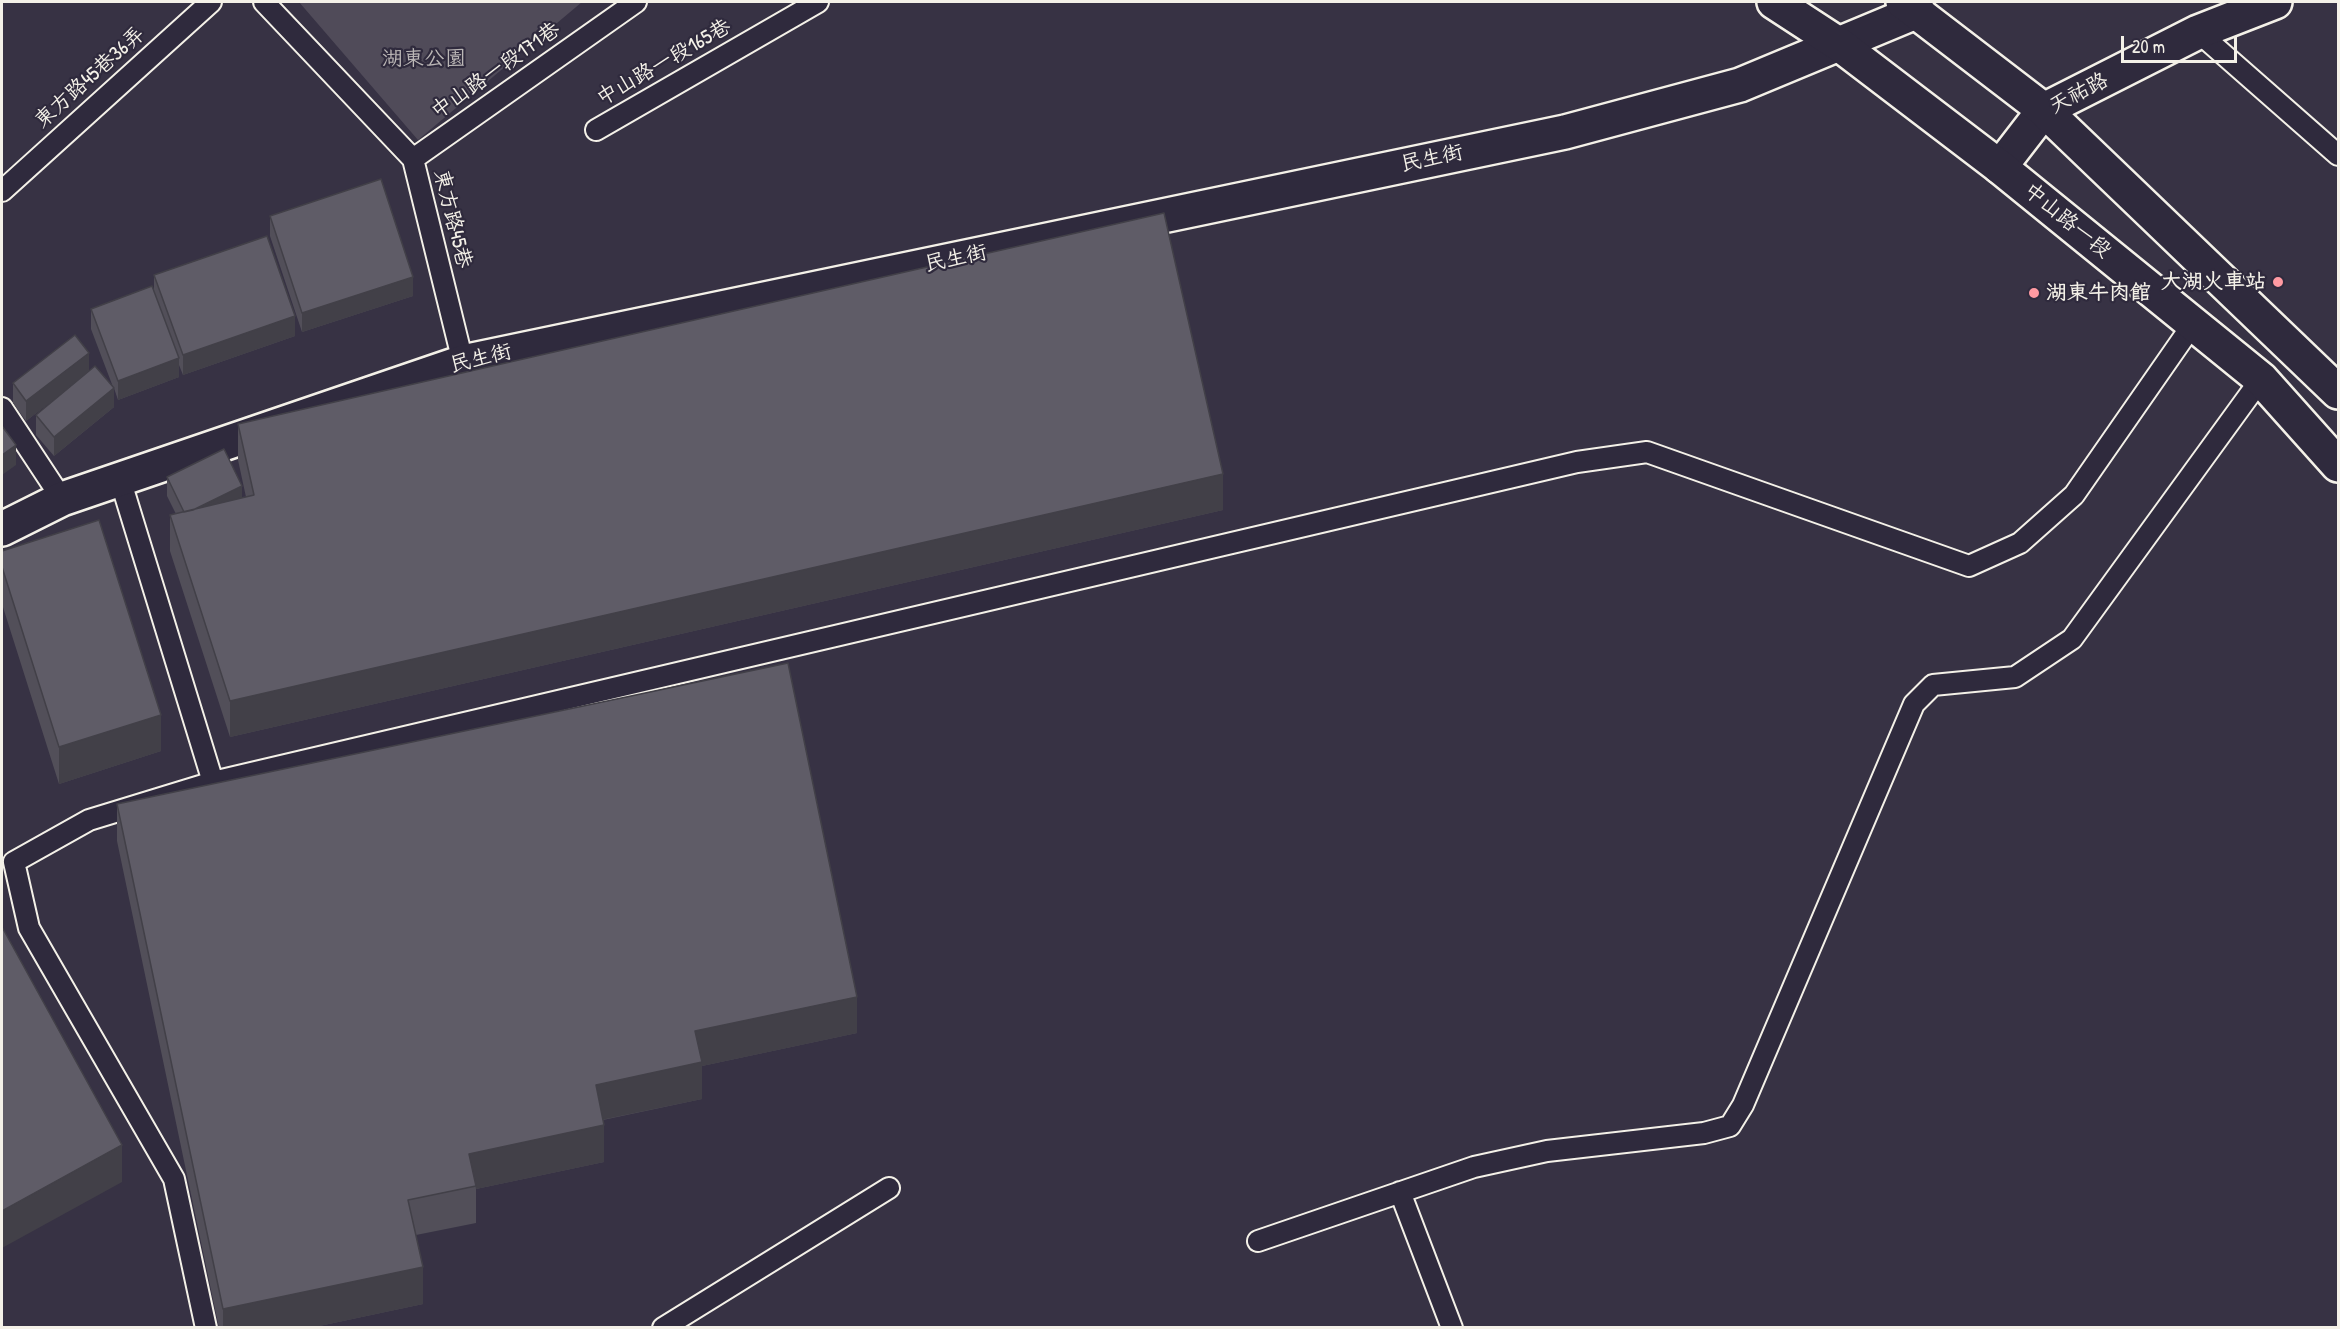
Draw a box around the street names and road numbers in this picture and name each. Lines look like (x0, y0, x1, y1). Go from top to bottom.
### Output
street label: 中山路一段165巷 (592, 14, 736, 112)
street label: 中山路一段171巷 (427, 17, 565, 125)
street label: 東方路45巷36弄 (30, 22, 150, 134)
street label: 天祐路 (2045, 68, 2113, 120)
street label: 民生街 (1399, 140, 1465, 178)
street label: 東方路45巷 (428, 167, 476, 271)
street label: 中山路一段 (2018, 178, 2116, 264)
street label: 民生街 (923, 240, 989, 278)
street label: 民生街 (447, 339, 515, 379)

